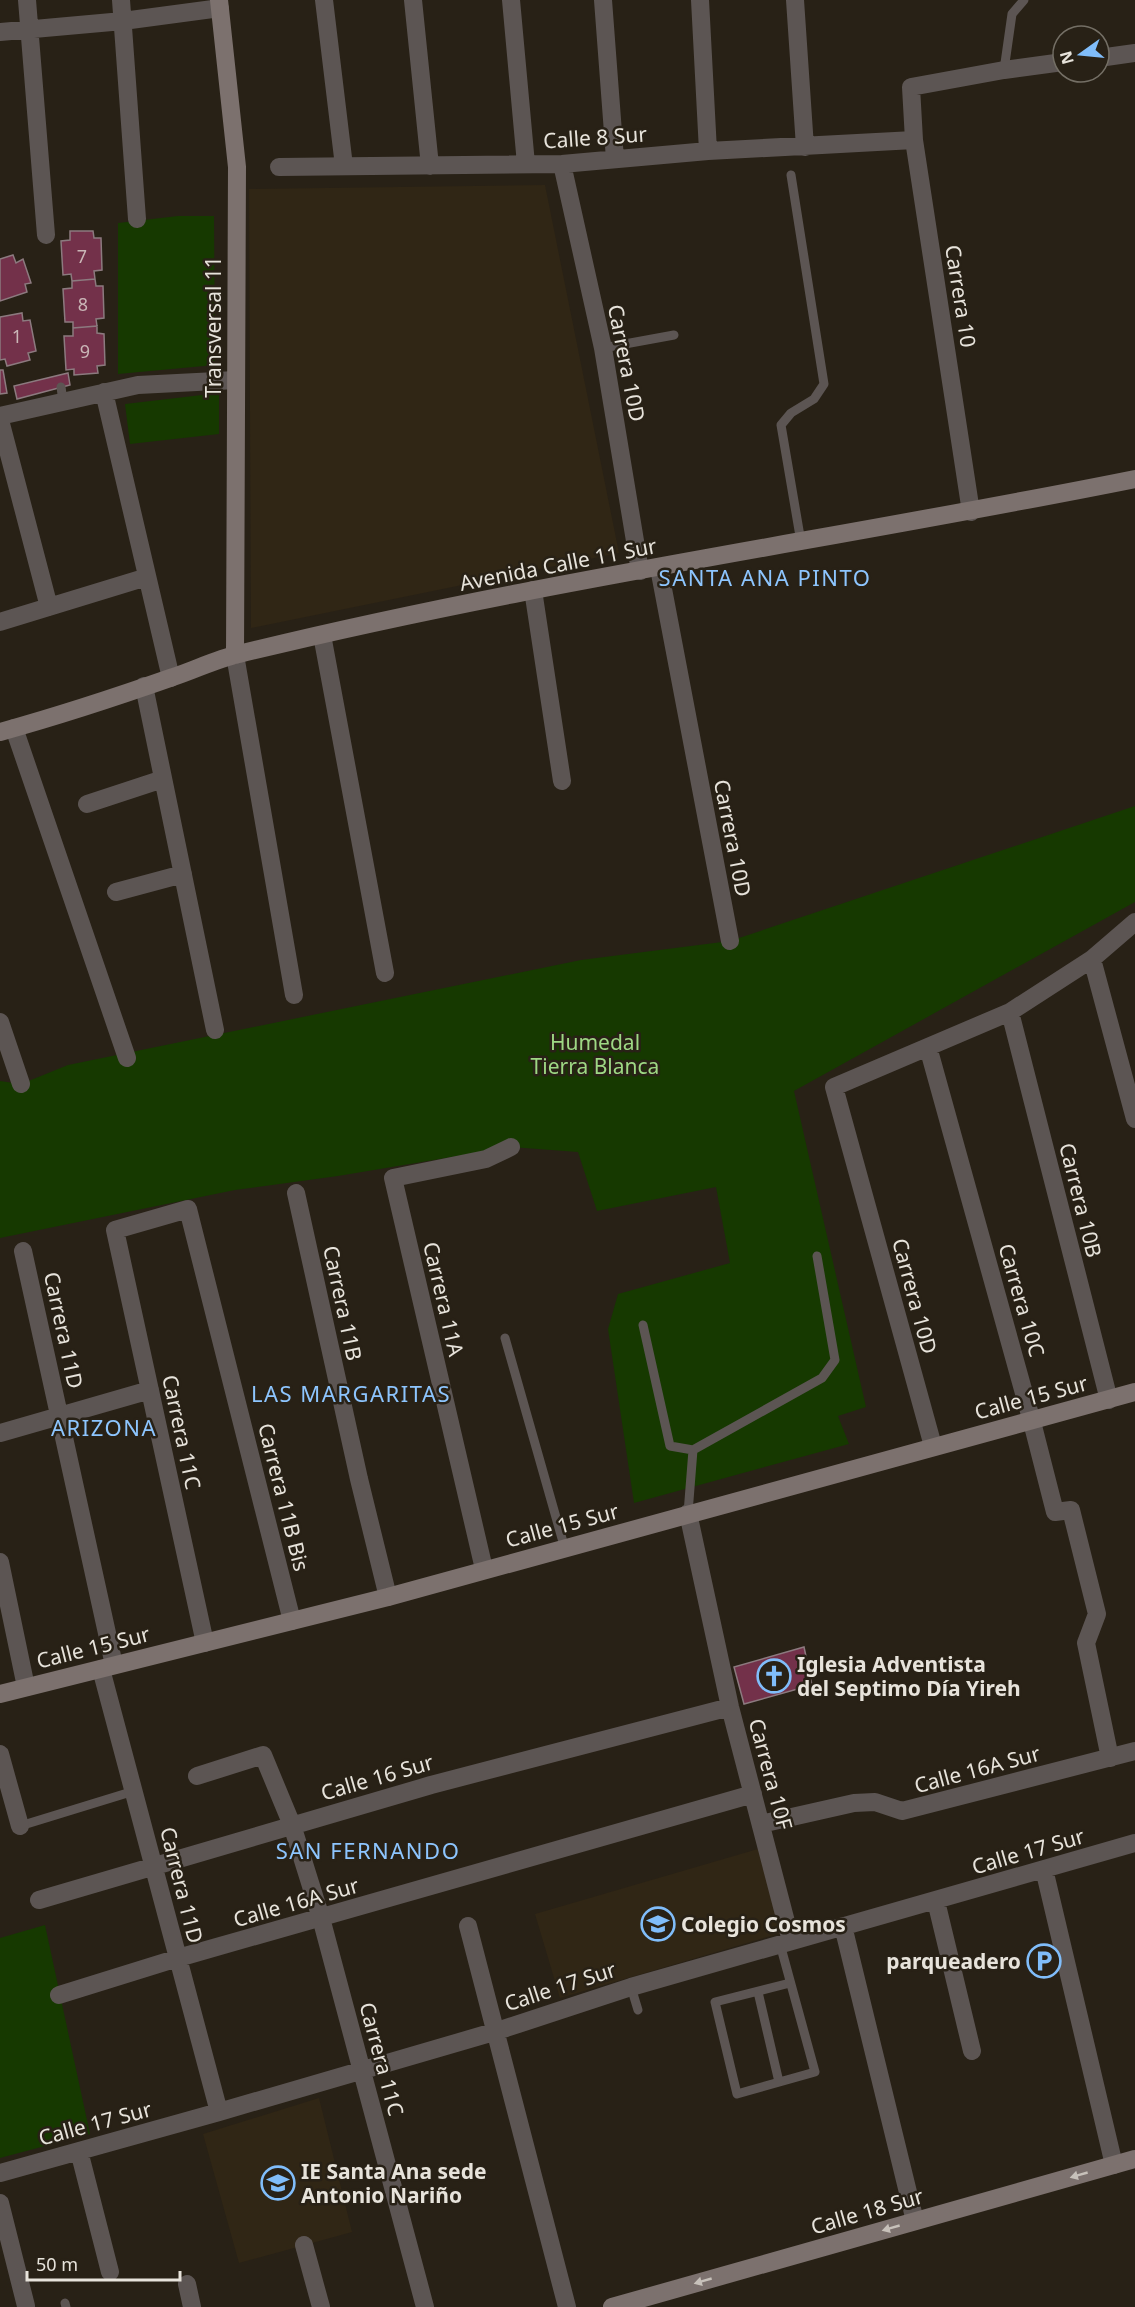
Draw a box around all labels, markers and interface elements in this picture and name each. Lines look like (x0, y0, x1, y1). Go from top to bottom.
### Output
north arrow (1051, 24, 1111, 84)
text: N (1054, 49, 1079, 67)
street label: Calle 8 Sur (542, 119, 648, 155)
street label: Carrera 10 (939, 243, 983, 349)
house number: 7 (77, 244, 87, 268)
street label: Transversal 11 (199, 256, 227, 398)
house number: 8 (78, 292, 88, 316)
street label: Carrera 10D (602, 302, 652, 424)
house number: 1 (12, 324, 22, 348)
house number: 9 (80, 339, 90, 363)
street label: Avenida Calle 11 Sur (457, 531, 659, 597)
district label: SANTA ANA PINTO (659, 562, 871, 592)
street label: Carrera 10D (708, 777, 758, 899)
park label: Humedal Tierra Blanca (531, 1028, 659, 1080)
street label: Carrera 10B (1053, 1140, 1109, 1260)
street label: Carrera 10D (886, 1235, 944, 1357)
street label: Carrera 11A (417, 1239, 471, 1360)
street label: Carrera 10C (992, 1240, 1052, 1360)
street label: Carrera 11B (317, 1243, 369, 1363)
street label: Carrera 11D (38, 1269, 90, 1391)
street label: Calle 15 Sur (971, 1368, 1091, 1426)
street label: Carrera 11C (156, 1372, 208, 1492)
district label: LAS MARGARITAS (251, 1378, 451, 1408)
district label: ARIZONA (51, 1412, 157, 1442)
street label: Carrera 11B Bis (252, 1420, 316, 1574)
street label: Calle 15 Sur (502, 1496, 622, 1554)
street label: Calle 15 Sur (33, 1619, 153, 1675)
place label: Iglesia Adventista del Septimo Día Yireh (797, 1650, 1021, 1702)
church icon: Iglesia Adventista del Septimo Día Yireh (756, 1658, 792, 1694)
street label: Carrera 10F (743, 1715, 799, 1833)
street label: Calle 16A Sur (911, 1739, 1043, 1799)
street label: Calle 16 Sur (317, 1747, 437, 1806)
street label: Calle 17 Sur (968, 1821, 1088, 1880)
street label: Carrera 11D (154, 1824, 210, 1946)
district label: SAN FERNANDO (276, 1835, 460, 1865)
street label: Calle 16A Sur (230, 1871, 362, 1933)
school or university icon: Colegio Cosmos (640, 1906, 676, 1942)
place label: Colegio Cosmos (681, 1910, 846, 1938)
parking icon: parqueadero (1026, 1943, 1062, 1979)
place label: parqueadero (886, 1947, 1021, 1975)
street label: Calle 17 Sur (501, 1955, 620, 2017)
street label: Carrera 11C (353, 1999, 411, 2119)
street label: Calle 17 Sur (35, 2094, 155, 2152)
place label: IE Santa Ana sede Antonio Nariño (301, 2157, 486, 2209)
school or university icon: IE Santa Ana sede Antonio Nariño (260, 2165, 296, 2201)
one-way arrow (1070, 2171, 1088, 2180)
street label: Calle 18 Sur (807, 2181, 927, 2240)
one-way arrow (882, 2224, 900, 2233)
scale bar (27, 2244, 180, 2282)
text: 50 m (36, 2252, 78, 2276)
one-way arrow (694, 2277, 712, 2286)

